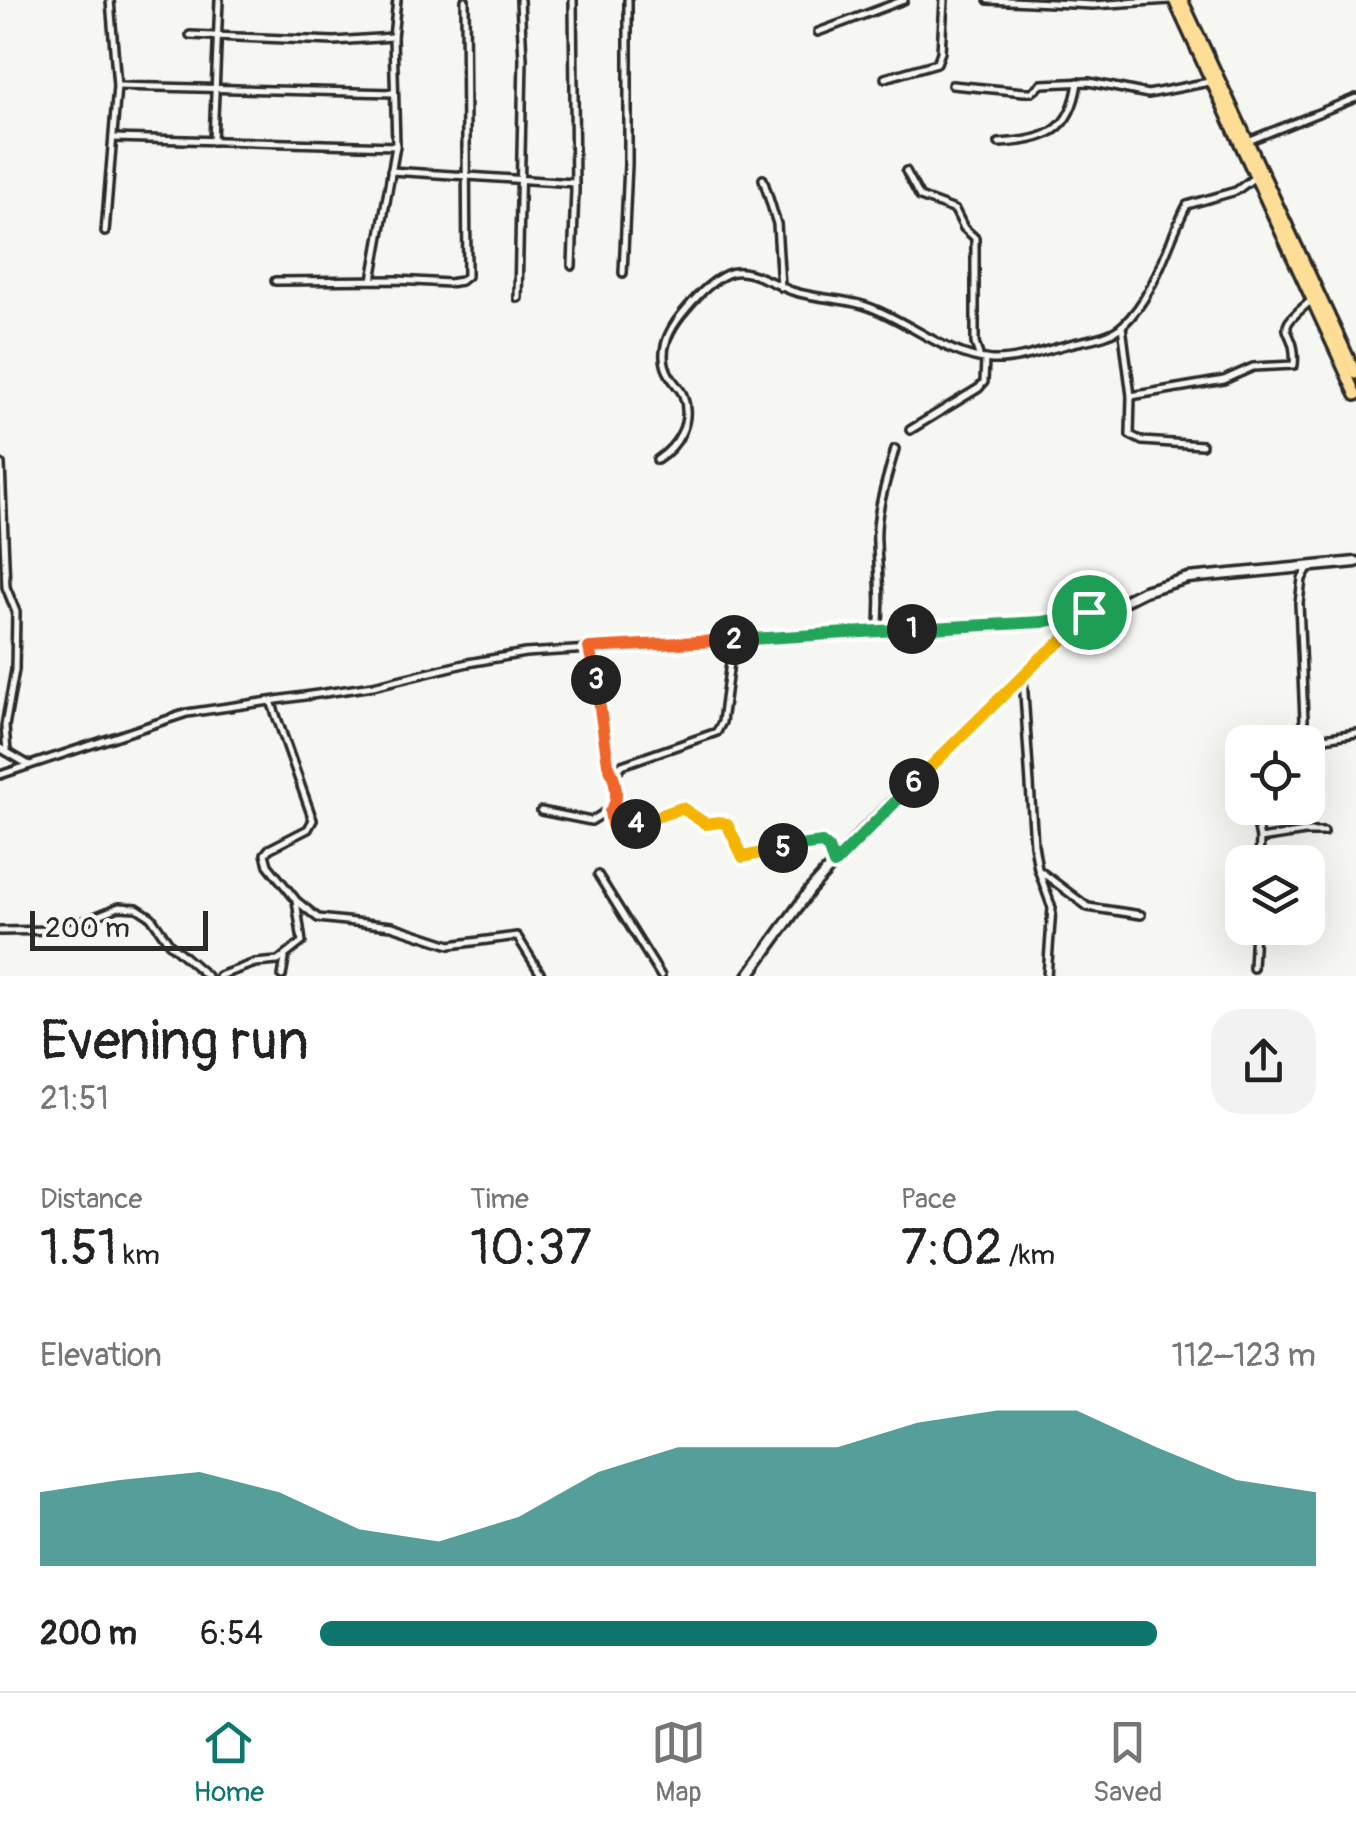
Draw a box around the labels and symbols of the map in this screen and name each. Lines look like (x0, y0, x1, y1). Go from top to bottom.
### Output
pin (1047, 570, 1132, 655)
pin: 1 (887, 604, 937, 654)
pin: 2 (709, 615, 759, 665)
pin: 3 (571, 655, 621, 705)
pin: 6 (889, 758, 939, 808)
pin: 4 (611, 799, 661, 849)
pin: 5 (758, 823, 808, 873)
scale bar (30, 906, 208, 950)

